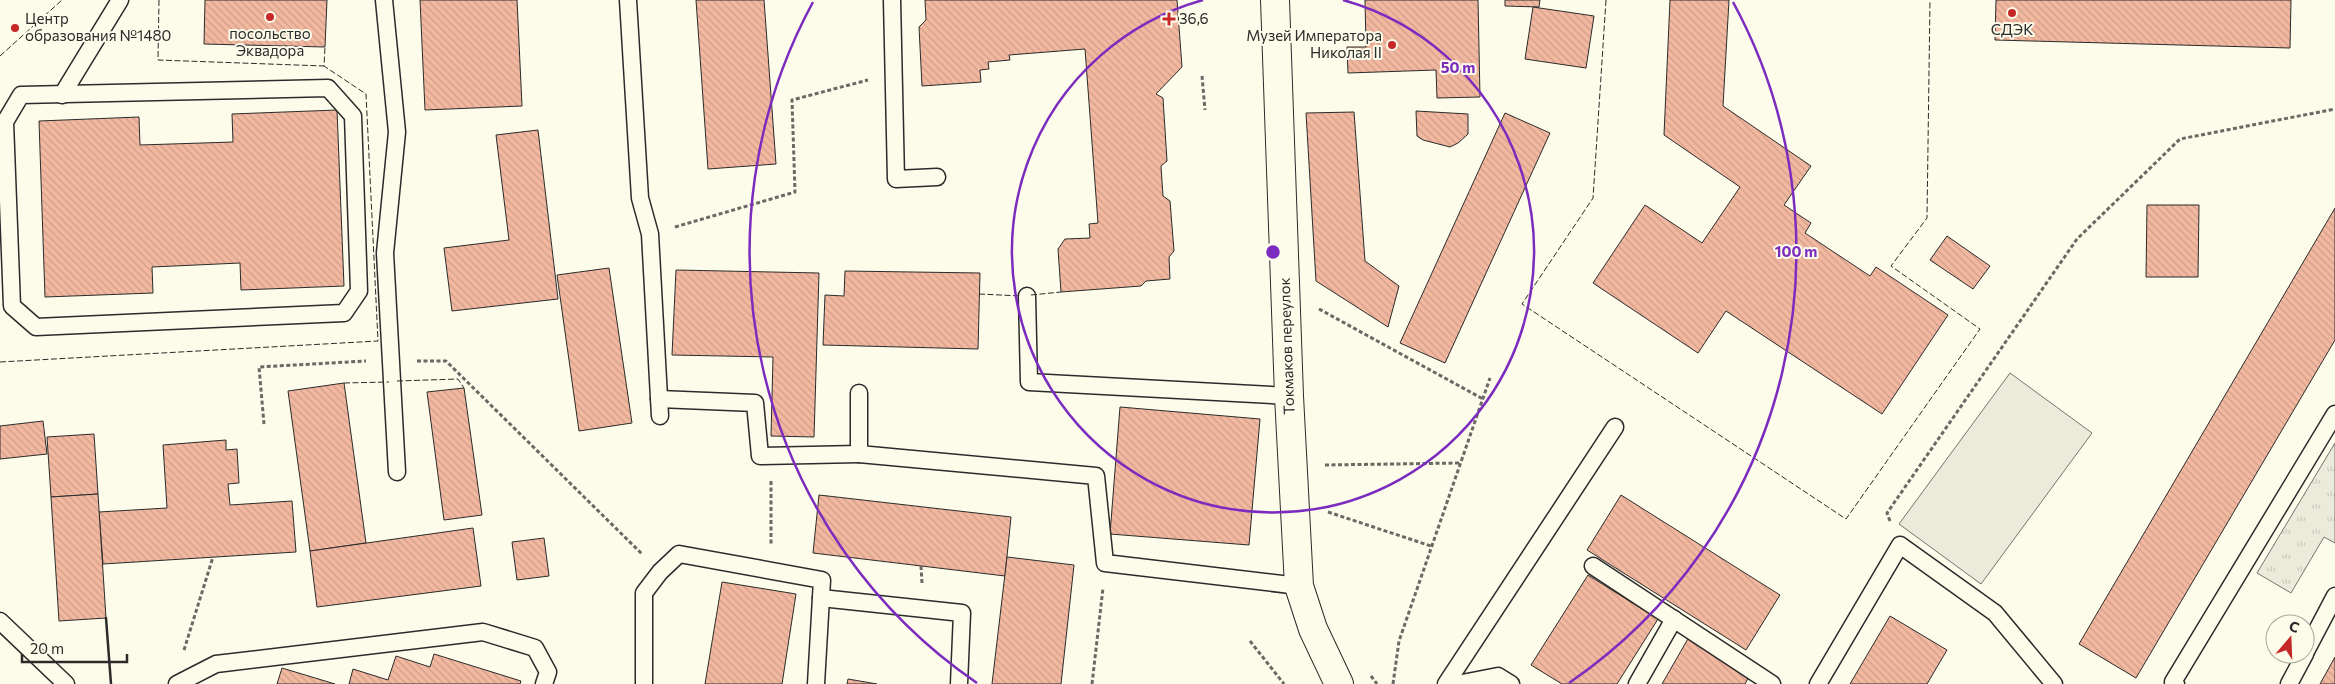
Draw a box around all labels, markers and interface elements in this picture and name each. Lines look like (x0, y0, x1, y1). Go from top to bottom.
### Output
marker: СДЭК (2006, 7, 2018, 19)
place label: Центр образования №1480 (25, 9, 171, 44)
place label: 36,6 (1179, 9, 1209, 27)
marker: посольство Эквадора (264, 11, 276, 23)
marker: 36,6 (1163, 13, 1175, 25)
place label: СДЭК (1991, 20, 2033, 38)
marker: Центр образования №1480 (9, 22, 21, 34)
place label: посольство Эквадора (229, 24, 311, 59)
place label: Музей Императора Николая II (1246, 26, 1382, 61)
marker: Музей Императора Николая II (1386, 39, 1398, 51)
text: 50 m (1441, 58, 1475, 76)
text: 100 m (1775, 242, 1817, 260)
centre of rings (1264, 243, 1282, 261)
street label: Токмаков переулок (1275, 277, 1297, 415)
north arrow (2265, 614, 2315, 664)
text: С (2287, 617, 2302, 636)
scale bar (22, 632, 128, 664)
text: 20 m (30, 639, 64, 657)

